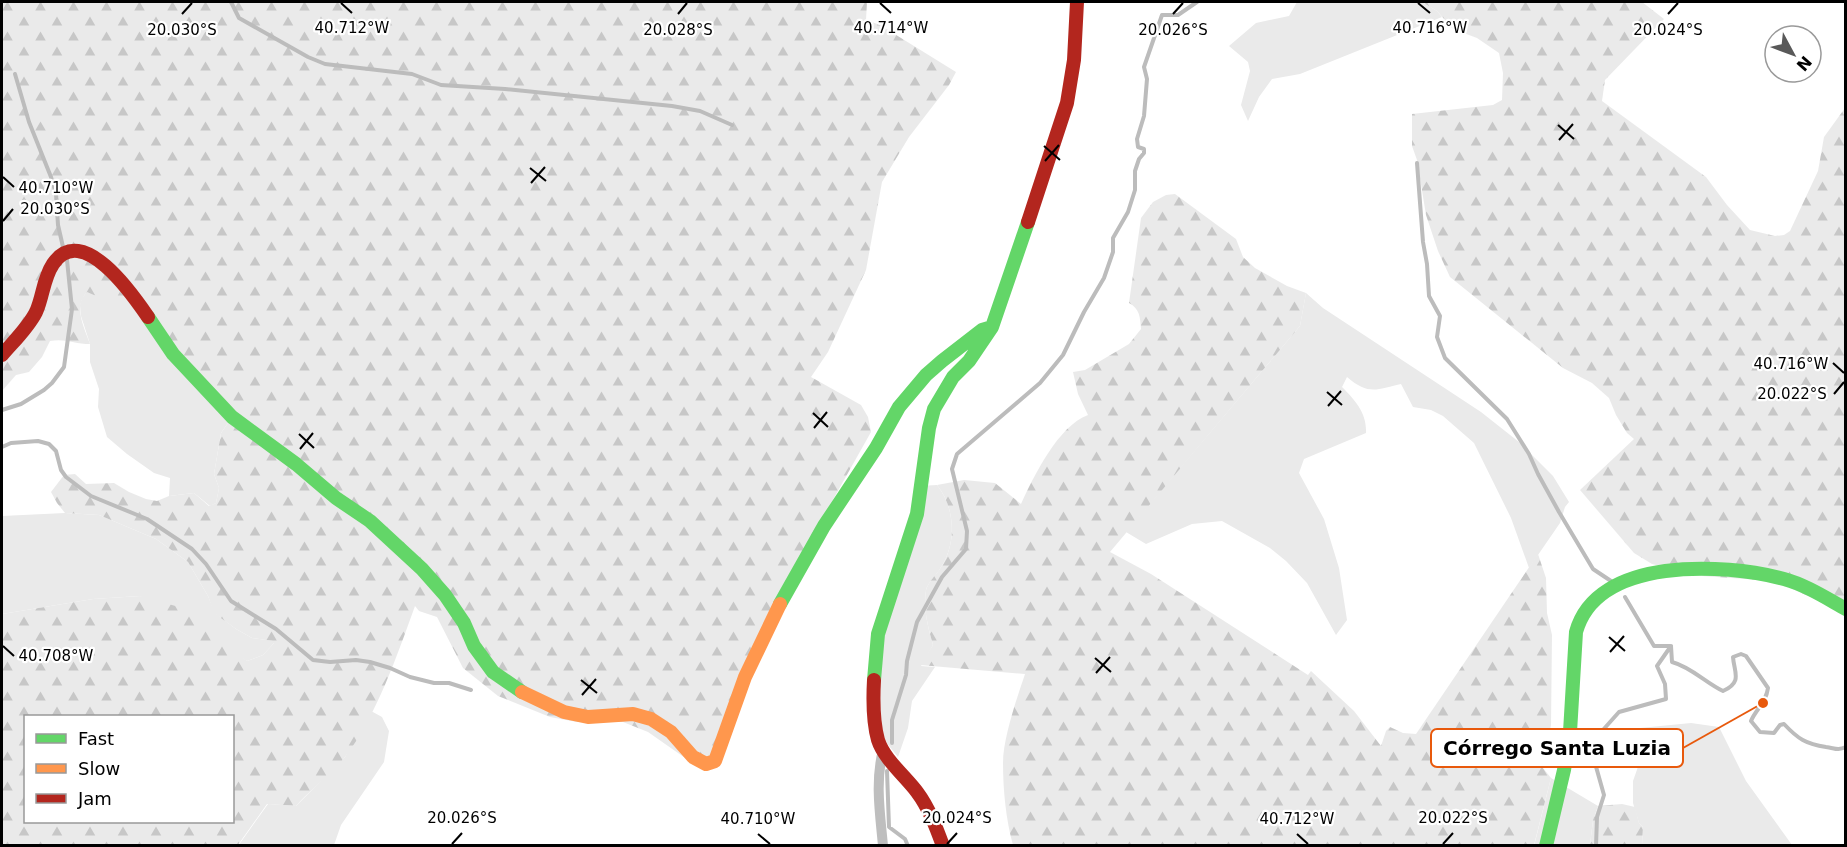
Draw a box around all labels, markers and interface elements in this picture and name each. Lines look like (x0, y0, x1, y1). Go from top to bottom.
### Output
text: 40.712°W (315, 19, 390, 37)
text: 40.714°W (854, 19, 929, 37)
text: 40.716°W (1393, 19, 1468, 37)
text: 20.030°S (147, 21, 217, 39)
text: 20.028°S (643, 21, 713, 39)
text: 20.026°S (1138, 21, 1208, 39)
text: 20.024°S (1633, 21, 1703, 39)
north arrow (1763, 24, 1823, 84)
text: N (1792, 52, 1816, 75)
text: 40.710°W (19, 179, 94, 197)
text: 20.030°S (20, 200, 90, 218)
text: 40.716°W (1754, 355, 1829, 373)
text: 20.022°S (1757, 385, 1827, 403)
text: 40.708°W (19, 647, 94, 665)
legend (24, 715, 234, 823)
text: Fast (78, 728, 114, 749)
callout: Córrego Santa Luzia (1431, 729, 1683, 767)
text: Córrego Santa Luzia (1443, 736, 1671, 760)
text: Slow (78, 758, 120, 779)
text: Jam (77, 788, 112, 809)
text: 20.026°S (427, 809, 497, 827)
text: 20.024°S (922, 809, 992, 827)
text: 20.022°S (1418, 809, 1488, 827)
text: 40.710°W (721, 810, 796, 828)
text: 40.712°W (1260, 810, 1335, 828)

